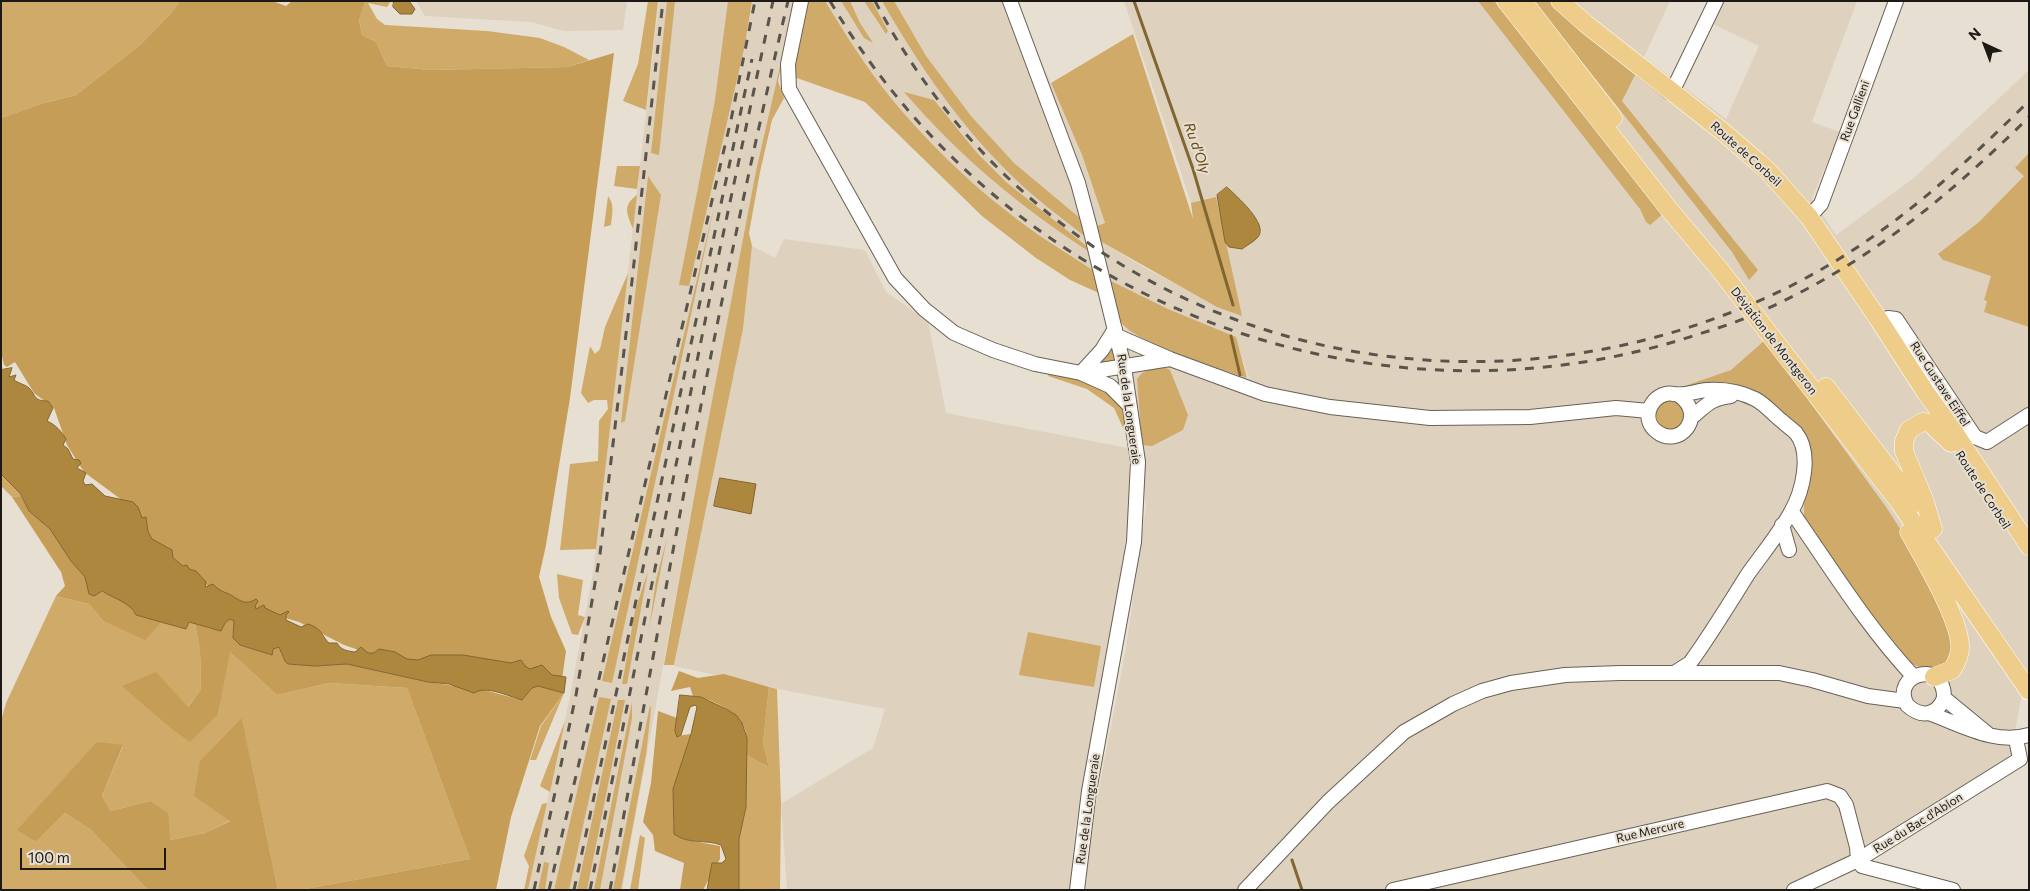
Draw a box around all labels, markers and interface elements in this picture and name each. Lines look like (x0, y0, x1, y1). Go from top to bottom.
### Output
north arrow (1960, 20, 2010, 70)
text: N (1965, 24, 1984, 43)
street label: Rue Gallieni (1837, 79, 1873, 143)
street label: Route de Corbeil (1708, 118, 1784, 190)
water label: Ru d'Oly (1180, 120, 1214, 176)
street label: Déviation de Montgeron (1728, 284, 1820, 398)
street label: Rue Gustave Eiffel (1907, 339, 1973, 429)
street label: Rue de la Longueraie (1114, 353, 1144, 465)
street label: Route de Corbeil (1952, 448, 2014, 532)
street label: Rue de la Longueraie (1073, 753, 1103, 865)
street label: Rue du Bac d'Ablon (1871, 790, 1965, 856)
street label: Rue Mercure (1615, 816, 1685, 846)
scale bar (22, 838, 169, 870)
text: 100 m (28, 848, 70, 866)

